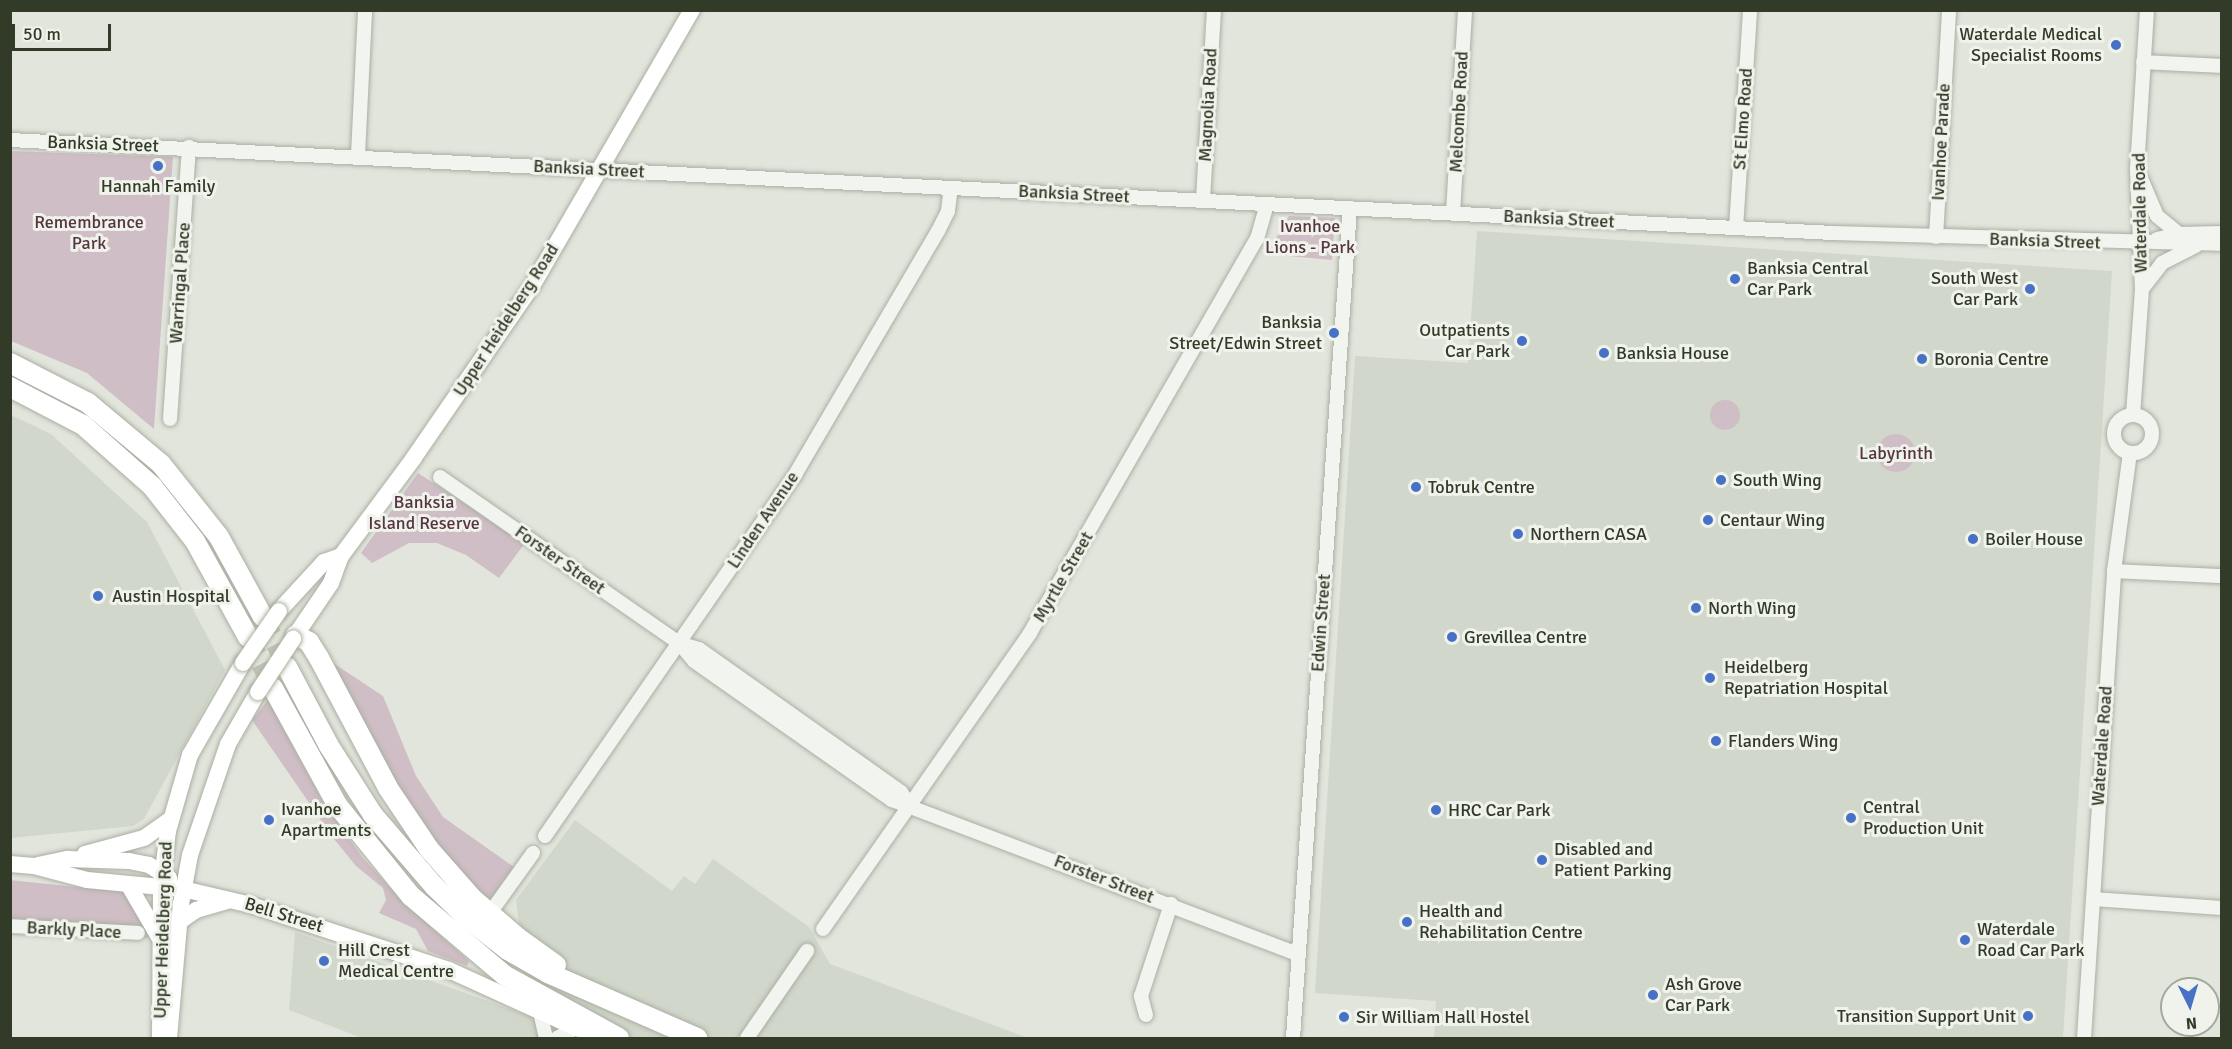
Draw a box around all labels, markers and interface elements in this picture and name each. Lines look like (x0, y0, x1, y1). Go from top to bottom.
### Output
scale bar (15, 12, 114, 50)
text: 50 m (23, 23, 61, 45)
place label: Waterdale Medical Specialist Rooms (1959, 24, 2102, 66)
marker: Waterdale Medical Specialist Rooms (2107, 36, 2125, 54)
street label: Magnolia Road (1194, 48, 1222, 162)
street label: Melcombe Road (1445, 51, 1473, 173)
street label: St Elmo Road (1729, 67, 1757, 171)
street label: Ivanhoe Parade (1927, 83, 1955, 201)
street label: Banksia Street (47, 131, 159, 157)
street label: Waterdale Road (2128, 153, 2152, 273)
street label: Banksia Street (533, 155, 645, 183)
marker: Hannah Family (151, 159, 165, 173)
place label: Hannah Family (101, 175, 215, 197)
street label: Banksia Street (1018, 180, 1130, 208)
street label: Banksia Street (1503, 205, 1615, 233)
park label: Remembrance Park (34, 212, 144, 254)
park label: Ivanhoe Lions - Park (1265, 216, 1355, 258)
street label: Warringal Place (165, 221, 195, 345)
street label: Banksia Street (1989, 228, 2101, 254)
street label: Upper Heidelberg Road (449, 240, 563, 400)
place label: Banksia Central Car Park (1747, 258, 1869, 300)
place label: South West Car Park (1931, 268, 2018, 310)
marker: Banksia Central Car Park (1728, 272, 1742, 286)
marker: South West Car Park (2023, 282, 2037, 296)
place label: Banksia Street/Edwin Street (1169, 312, 1322, 354)
place label: Outpatients Car Park (1419, 320, 1510, 362)
marker: Banksia Street/Edwin Street (1327, 326, 1341, 340)
marker: Outpatients Car Park (1515, 334, 1529, 348)
place label: Banksia House (1616, 342, 1729, 364)
marker: Banksia House (1597, 346, 1611, 360)
place label: Boronia Centre (1934, 348, 2049, 370)
marker: Boronia Centre (1915, 352, 1929, 366)
park label: Labyrinth (1859, 442, 1933, 464)
street label: Linden Avenue (723, 467, 803, 573)
place label: South Wing (1733, 469, 1822, 491)
marker: South Wing (1714, 473, 1728, 487)
place label: Tobruk Centre (1428, 476, 1535, 498)
marker: Tobruk Centre (1409, 480, 1423, 494)
park label: Banksia Island Reserve (368, 492, 480, 534)
place label: Centaur Wing (1720, 509, 1825, 531)
marker: Centaur Wing (1701, 513, 1715, 527)
street label: Forster Street (511, 521, 609, 599)
place label: Northern CASA (1530, 523, 1647, 545)
marker: Northern CASA (1511, 527, 1525, 541)
street label: Myrtle Street (1028, 528, 1098, 626)
place label: Boiler House (1985, 528, 2083, 550)
marker: Boiler House (1966, 532, 1980, 546)
street label: Edwin Street (1307, 573, 1335, 673)
place label: Austin Hospital (112, 585, 230, 607)
marker: Austin Hospital (89, 587, 107, 605)
place label: North Wing (1708, 597, 1796, 619)
marker: North Wing (1689, 601, 1703, 615)
place label: Grevillea Centre (1464, 626, 1587, 648)
marker: Grevillea Centre (1445, 630, 1459, 644)
place label: Heidelberg Repatriation Hospital (1724, 657, 1888, 700)
marker: Heidelberg Repatriation Hospital (1701, 669, 1719, 687)
street label: Waterdale Road (2087, 685, 2117, 807)
place label: Flanders Wing (1728, 730, 1838, 752)
marker: Flanders Wing (1709, 734, 1723, 748)
place label: Central Production Unit (1863, 797, 1984, 840)
place label: Ivanhoe Apartments (281, 799, 371, 842)
place label: HRC Car Park (1448, 799, 1551, 821)
marker: HRC Car Park (1429, 803, 1443, 817)
marker: Central Production Unit (1844, 811, 1858, 825)
marker: Ivanhoe Apartments (262, 813, 276, 827)
place label: Disabled and Patient Parking (1554, 839, 1672, 882)
street label: Upper Heidelberg Road (149, 841, 177, 1019)
street label: Forster Street (1051, 850, 1157, 908)
marker: Disabled and Patient Parking (1535, 853, 1549, 867)
street label: Bell Street (242, 893, 326, 937)
place label: Health and Rehabilitation Centre (1419, 901, 1583, 944)
marker: Health and Rehabilitation Centre (1400, 915, 1414, 929)
street label: Barkly Place (26, 917, 122, 943)
place label: Waterdale Road Car Park (1977, 919, 2085, 962)
marker: Waterdale Road Car Park (1958, 933, 1972, 947)
place label: Hill Crest Medical Centre (338, 940, 454, 982)
marker: Hill Crest Medical Centre (315, 952, 333, 970)
place label: Ash Grove Car Park (1665, 974, 1742, 1016)
north arrow (2160, 977, 2220, 1037)
marker: Ash Grove Car Park (1646, 988, 1660, 1002)
place label: Transition Support Unit (1837, 1005, 2016, 1027)
place label: Sir William Hall Hostel (1356, 1006, 1530, 1028)
marker: Transition Support Unit (2021, 1009, 2035, 1023)
marker: Sir William Hall Hostel (1337, 1010, 1351, 1024)
text: N (2185, 1012, 2198, 1033)

